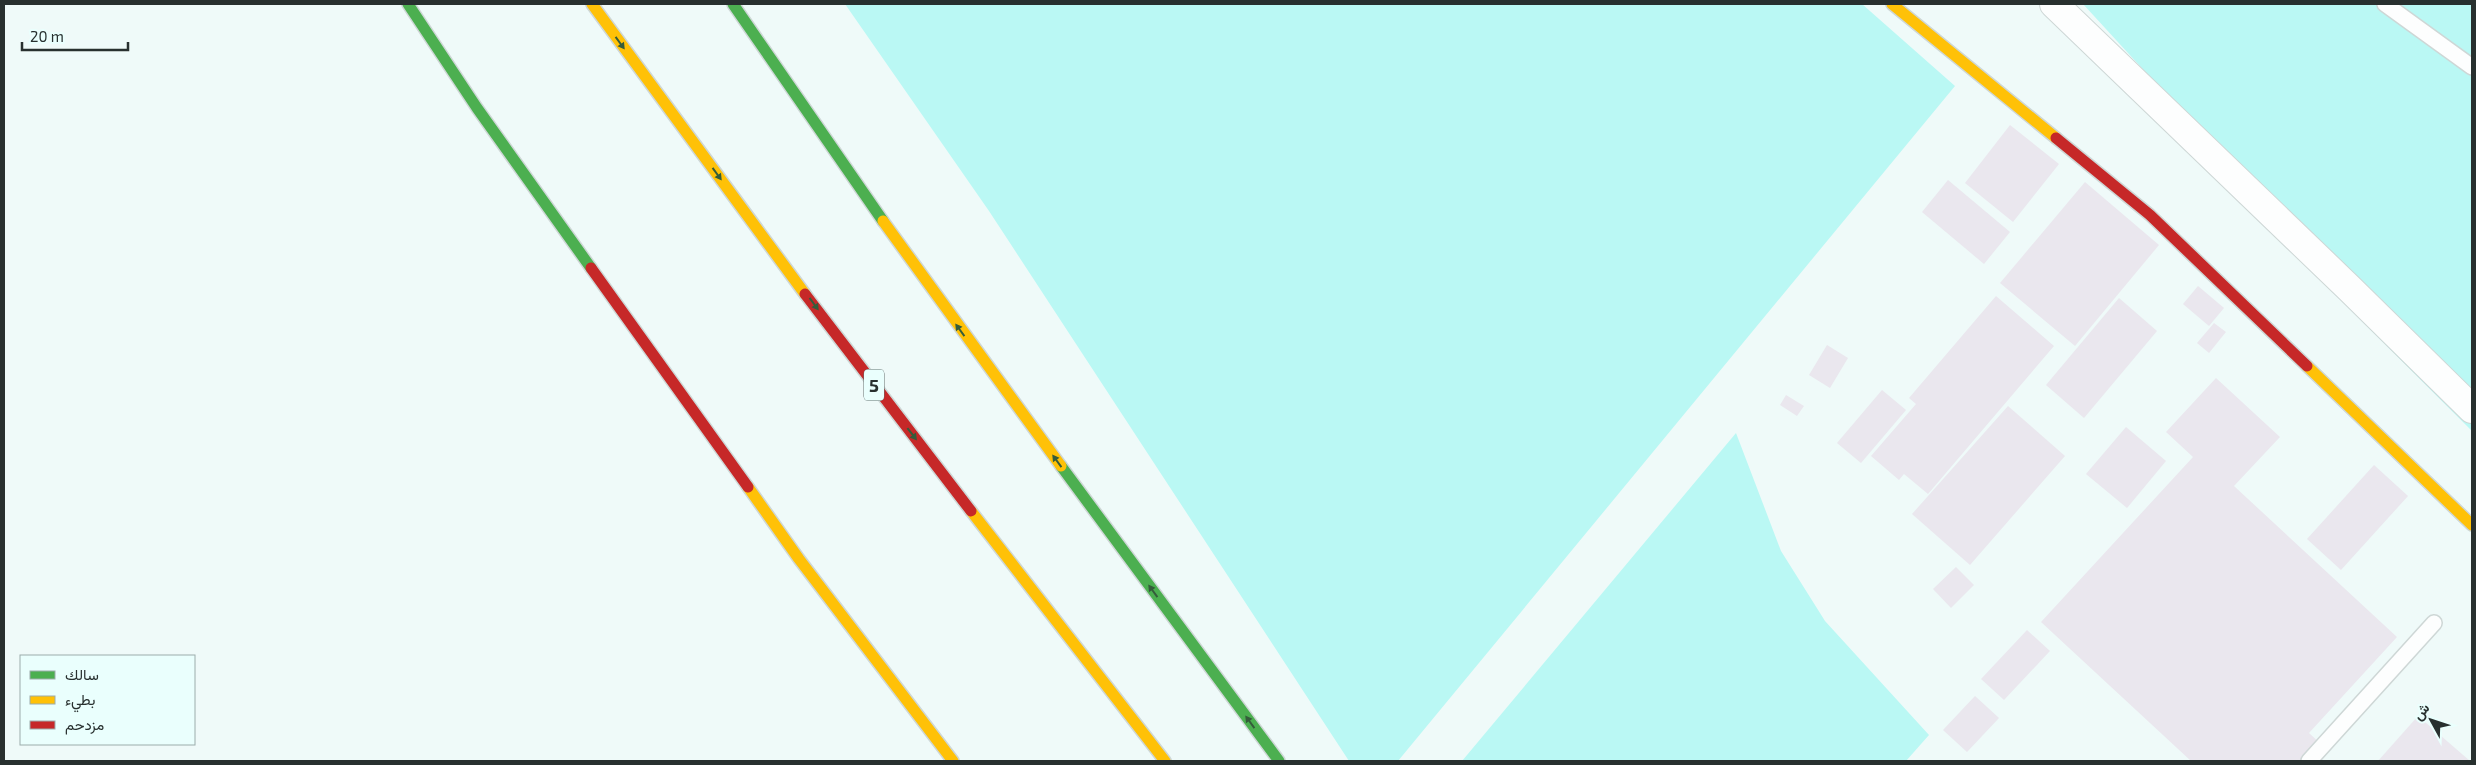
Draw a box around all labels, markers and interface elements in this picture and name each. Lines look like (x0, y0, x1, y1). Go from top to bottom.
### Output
scale bar (22, 20, 129, 52)
text: 20 m (30, 27, 64, 45)
one-way arrow (615, 36, 626, 49)
one-way arrow (712, 167, 722, 181)
one-way arrow (808, 297, 819, 310)
one-way arrow (955, 323, 965, 337)
road number: 5 (864, 370, 884, 400)
one-way arrow (906, 427, 917, 440)
one-way arrow (1052, 454, 1062, 468)
one-way arrow (1148, 585, 1159, 598)
legend (20, 655, 195, 745)
text: سالك (65, 665, 99, 683)
text: بطيء (65, 690, 95, 713)
north arrow (2406, 695, 2456, 745)
text: ش (2409, 699, 2433, 724)
text: مزدحم (65, 715, 104, 735)
one-way arrow (1245, 715, 1255, 729)

